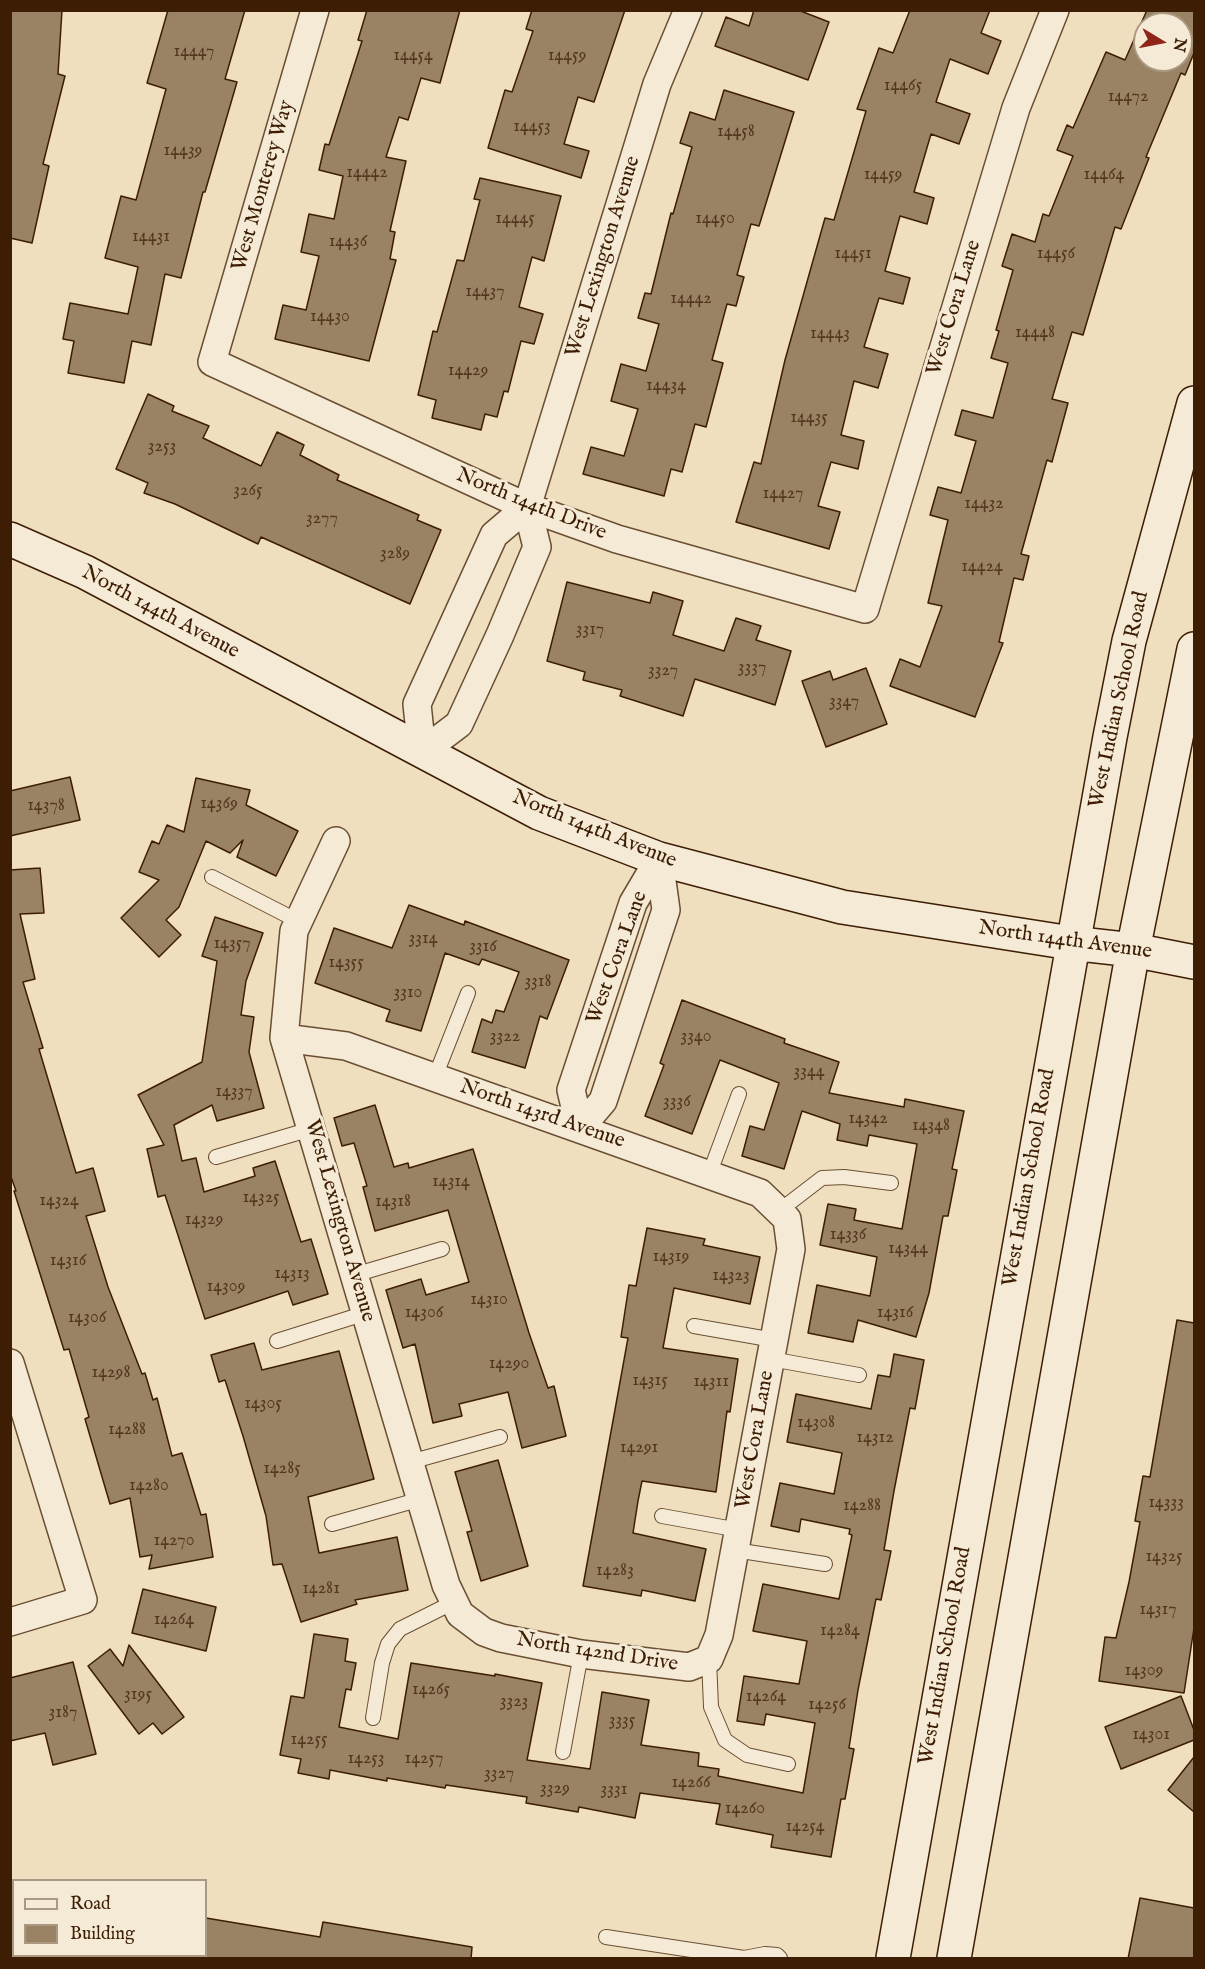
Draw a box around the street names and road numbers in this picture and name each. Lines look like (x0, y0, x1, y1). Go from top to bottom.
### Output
street label: West Monterey Way (228, 98, 300, 274)
street label: West Lexington Avenue (561, 153, 647, 361)
street label: West Cora Lane (922, 237, 988, 379)
street label: North 144th Drive (452, 463, 610, 547)
street label: North 144th Avenue (77, 561, 243, 665)
street label: West Indian School Road (1085, 589, 1155, 811)
street label: North 144th Avenue (508, 786, 680, 874)
street label: West Cora Lane (582, 888, 654, 1028)
street label: North 144th Avenue (977, 916, 1153, 966)
street label: West Indian School Road (998, 1067, 1062, 1289)
street label: North 143rd Avenue (456, 1075, 628, 1155)
street label: West Lexington Avenue (298, 1117, 380, 1325)
street label: West Cora Lane (731, 1369, 781, 1511)
street label: West Indian School Road (914, 1545, 978, 1767)
street label: North 142nd Drive (514, 1628, 680, 1678)

